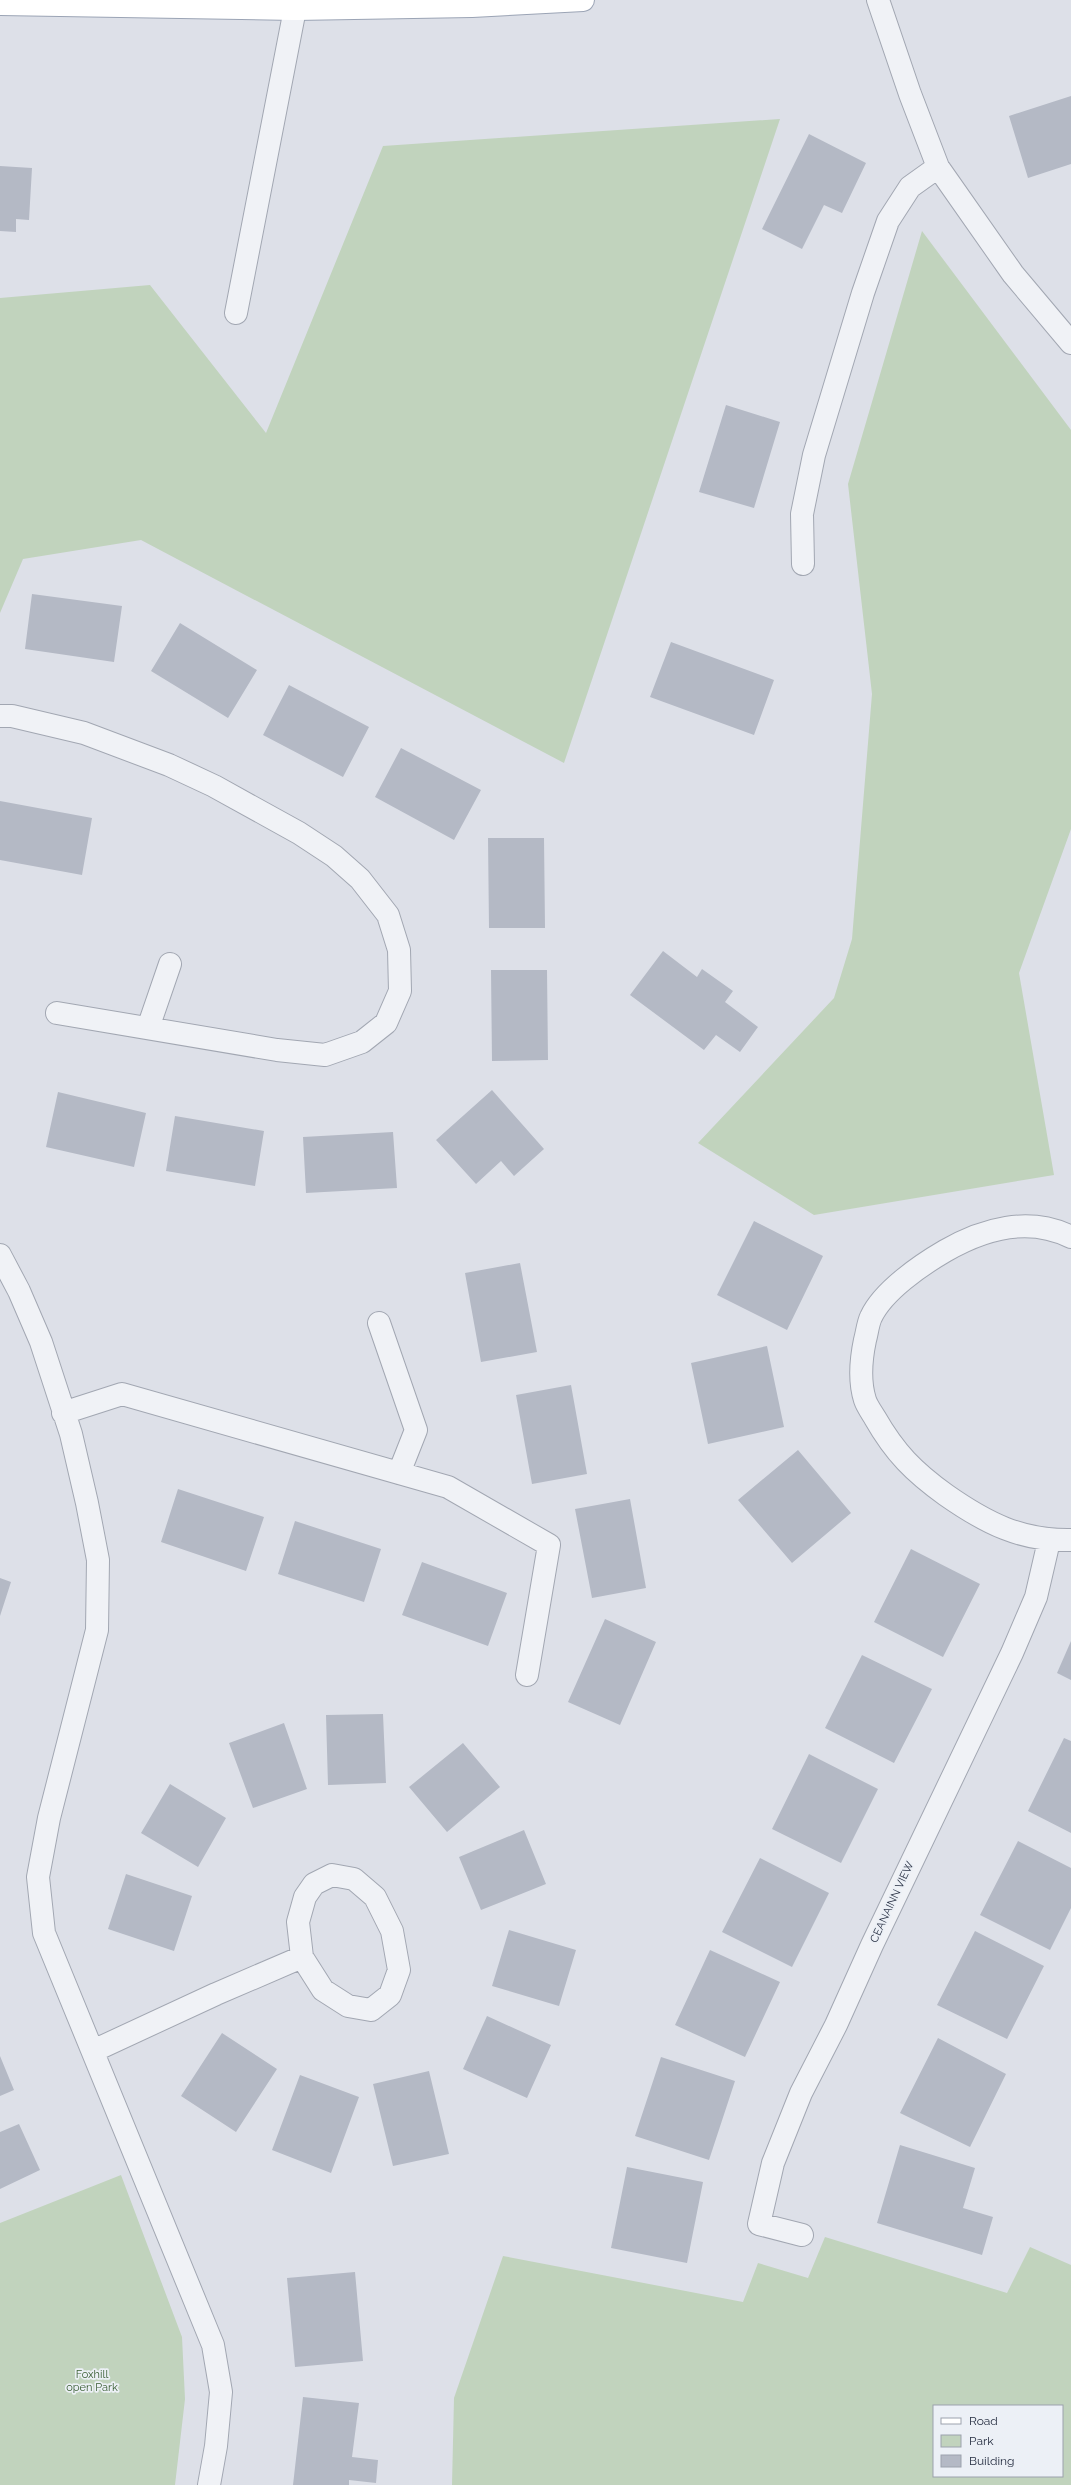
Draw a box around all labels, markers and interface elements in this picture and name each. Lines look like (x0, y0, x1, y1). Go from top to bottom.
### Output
street label: CEANAINN VIEW (867, 1859, 917, 1945)
park label: Foxhill open Park (66, 2368, 118, 2394)
legend (933, 2405, 1063, 2477)
text: Road (969, 2414, 998, 2428)
text: Park (969, 2434, 994, 2448)
text: Building (969, 2454, 1015, 2468)

